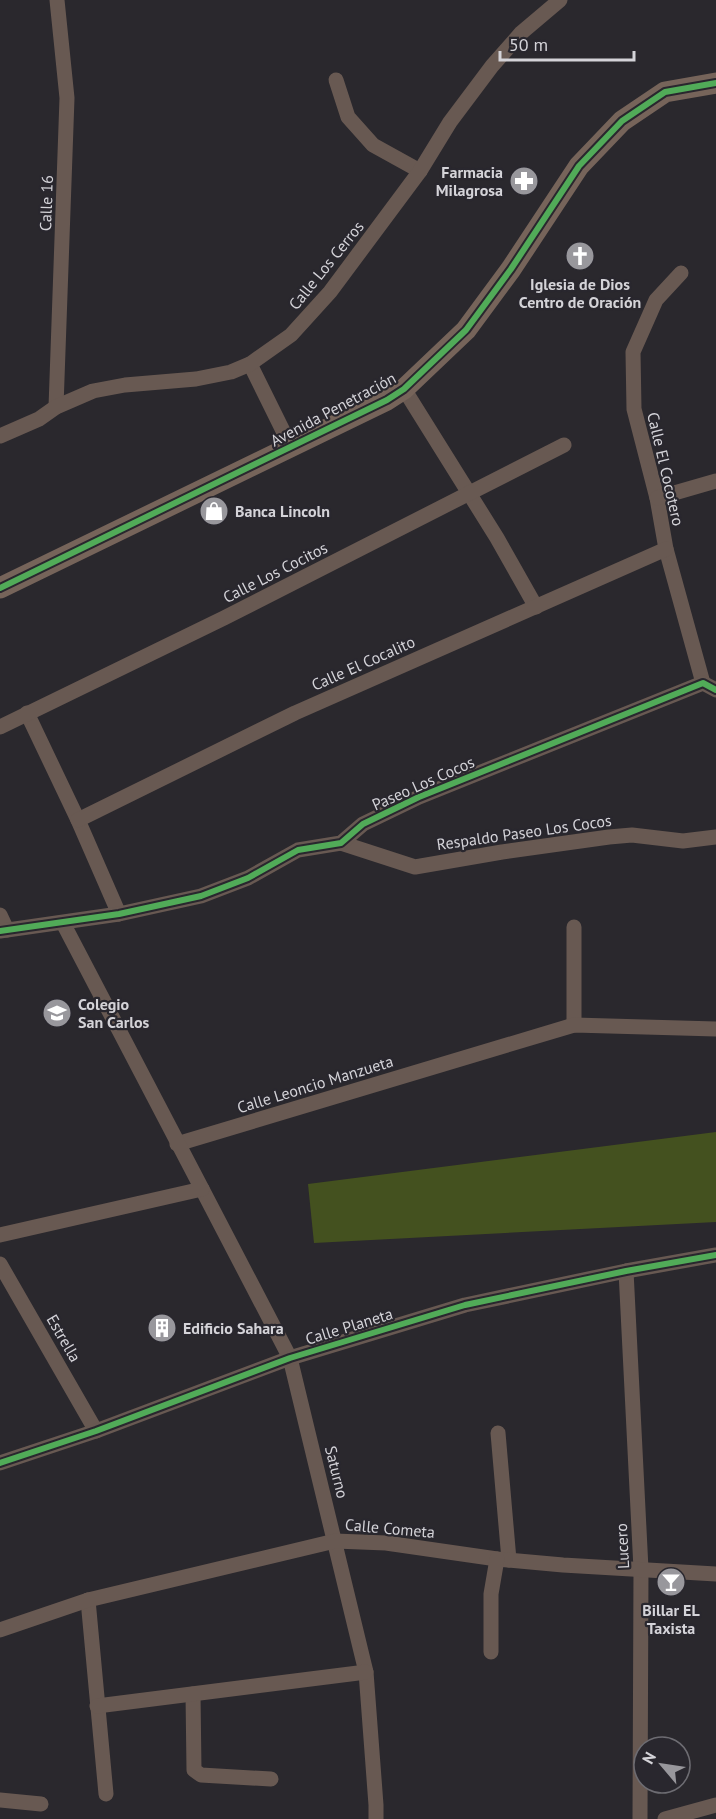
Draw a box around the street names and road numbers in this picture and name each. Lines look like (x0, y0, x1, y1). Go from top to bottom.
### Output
street label: Calle 16 (35, 175, 57, 231)
street label: Calle Los Cerros (284, 216, 368, 313)
street label: Avenida Penetración (267, 367, 399, 451)
street label: Calle El Cocotero (643, 410, 689, 528)
street label: Calle Los Cocitos (219, 537, 331, 607)
street label: Calle El Cocalito (308, 631, 418, 695)
street label: Paseo Los Cocos (369, 751, 478, 815)
street label: Respaldo Paseo Los Cocos (435, 810, 613, 854)
street label: Calle Leoncio Manzueta (235, 1051, 395, 1117)
street label: Calle Planeta (303, 1303, 395, 1349)
street label: Estrella (42, 1311, 86, 1365)
street label: Saturno (321, 1444, 353, 1500)
street label: Calle Cometa (344, 1514, 436, 1542)
street label: Lucero (611, 1523, 633, 1569)

